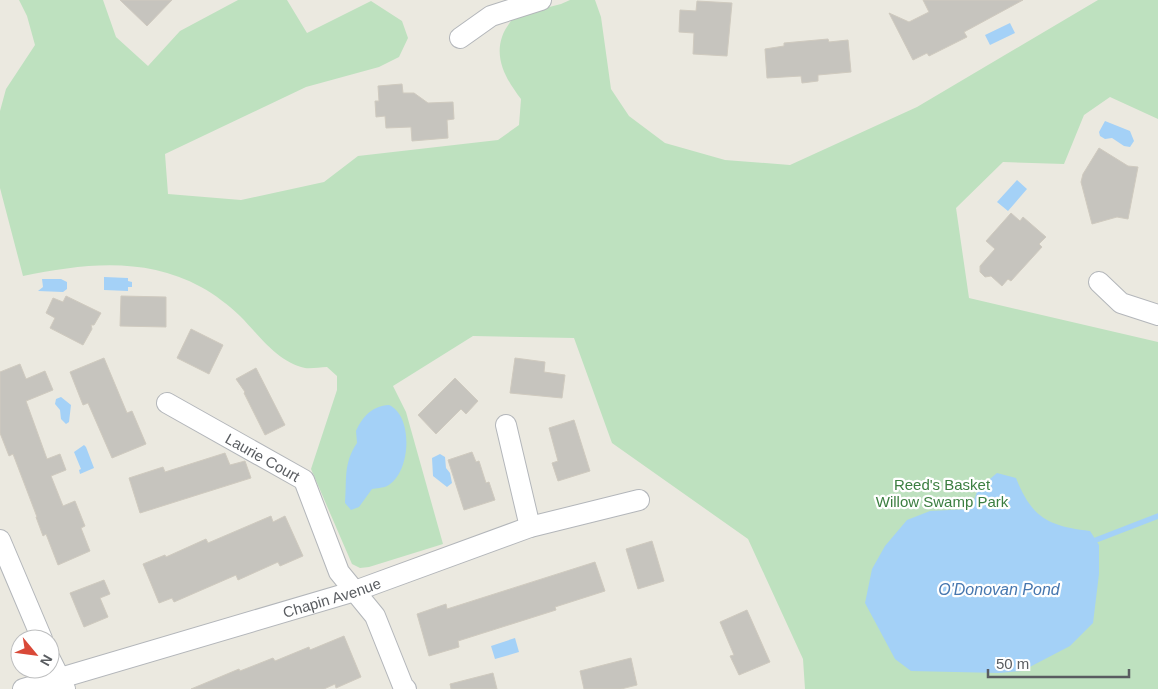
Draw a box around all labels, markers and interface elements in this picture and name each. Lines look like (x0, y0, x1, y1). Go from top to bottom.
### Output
street label: Laurie Court (223, 429, 304, 485)
park label: Reed's Basket Willow Swamp Park (876, 476, 1009, 510)
street label: Chapin Avenue (281, 574, 383, 620)
water label: O'Donovan Pond (938, 581, 1061, 598)
north arrow (10, 629, 60, 679)
scale bar (988, 646, 1129, 678)
text: N (37, 652, 56, 669)
text: 50 m (996, 655, 1029, 672)

